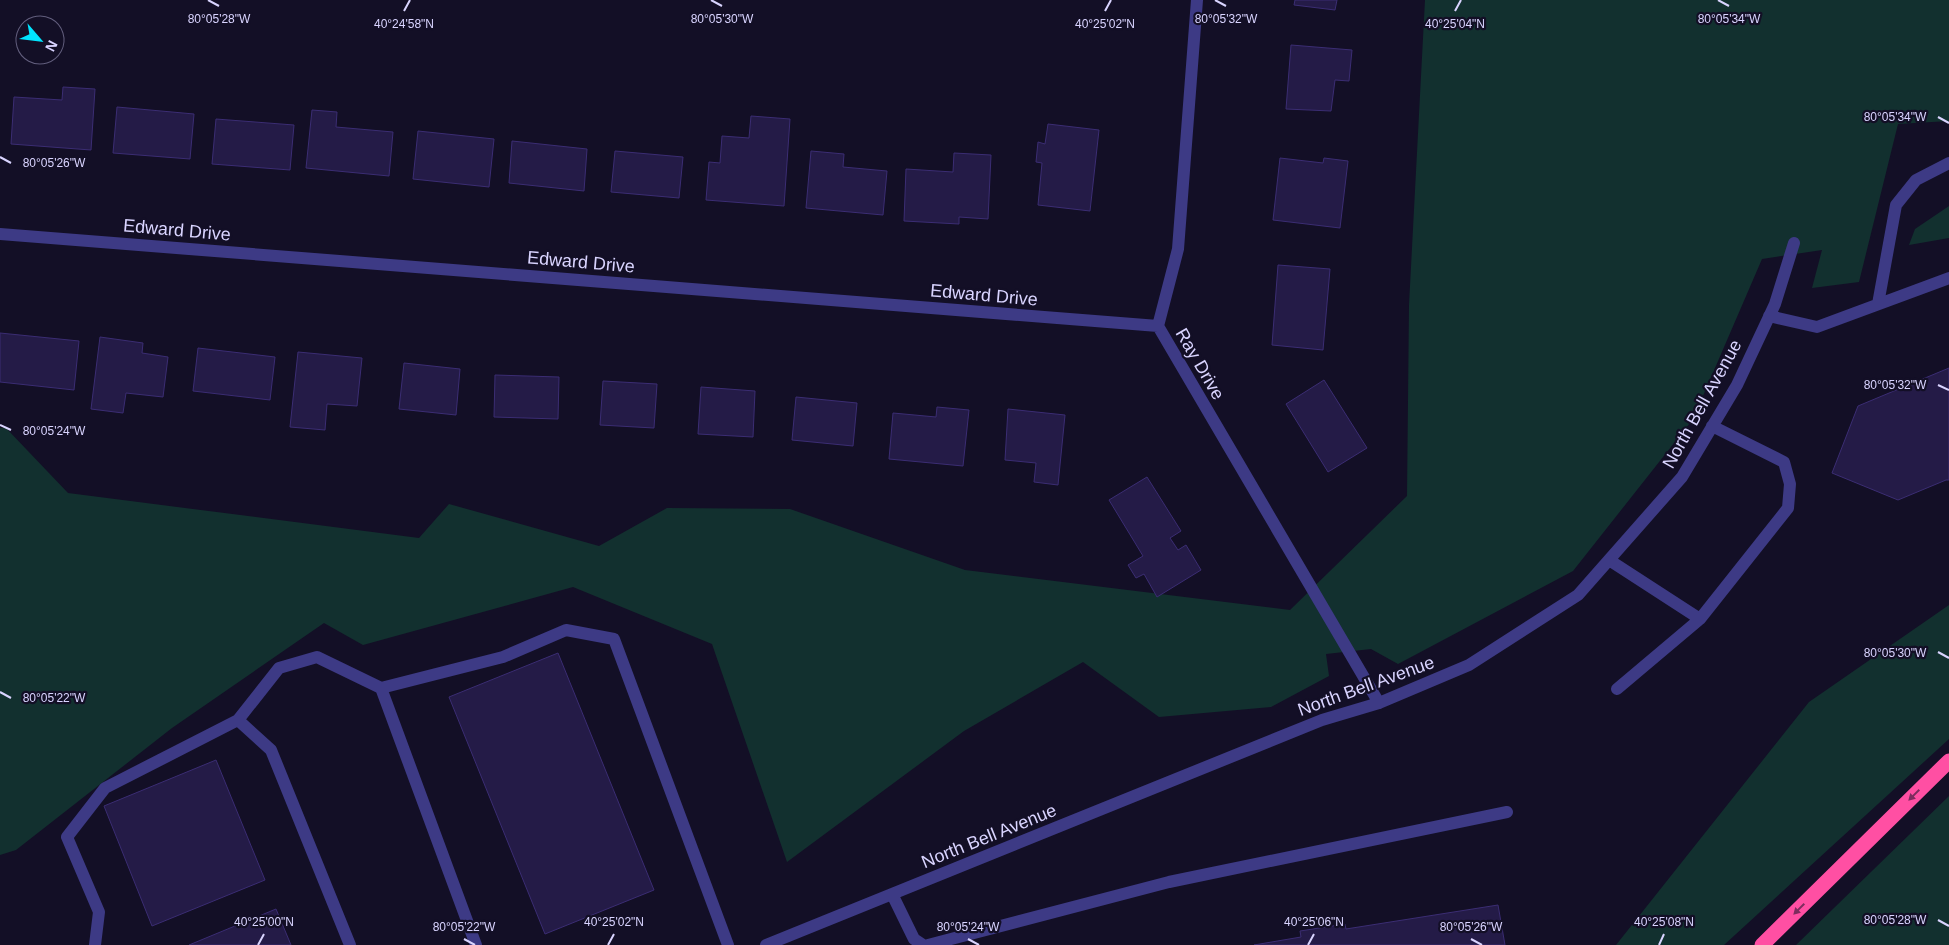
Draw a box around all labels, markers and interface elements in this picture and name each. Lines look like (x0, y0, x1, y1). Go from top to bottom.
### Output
text: 80°05'28"W (188, 12, 251, 26)
text: 80°05'30"W (691, 12, 754, 26)
text: 80°05'32"W (1195, 12, 1258, 26)
text: 80°05'34"W (1698, 12, 1761, 26)
north arrow (15, 15, 65, 65)
text: 40°24'58"N (374, 17, 434, 31)
text: 40°25'02"N (1075, 17, 1135, 31)
text: 40°25'04"N (1425, 17, 1485, 31)
text: N (42, 38, 61, 54)
text: 80°05'34"W (1864, 110, 1927, 124)
text: 80°05'26"W (23, 156, 86, 170)
street label: Edward Drive (122, 215, 232, 245)
street label: Edward Drive (526, 247, 636, 277)
street label: Edward Drive (929, 280, 1039, 310)
street label: Ray Drive (1172, 325, 1228, 403)
street label: North Bell Avenue (1658, 336, 1746, 472)
text: 80°05'32"W (1864, 378, 1927, 392)
text: 80°05'24"W (23, 424, 86, 438)
text: 80°05'30"W (1864, 646, 1927, 660)
street label: North Bell Avenue (1295, 652, 1437, 720)
text: 80°05'22"W (23, 691, 86, 705)
one-way arrow (1909, 789, 1921, 801)
street label: North Bell Avenue (919, 800, 1059, 872)
one-way arrow (1793, 903, 1805, 915)
text: 80°05'28"W (1864, 913, 1927, 927)
text: 40°25'00"N (234, 915, 294, 929)
text: 40°25'02"N (584, 915, 644, 929)
text: 40°25'06"N (1284, 915, 1344, 929)
text: 40°25'08"N (1634, 915, 1694, 929)
text: 80°05'22"W (433, 920, 496, 934)
text: 80°05'24"W (937, 920, 1000, 934)
text: 80°05'26"W (1440, 920, 1503, 934)

